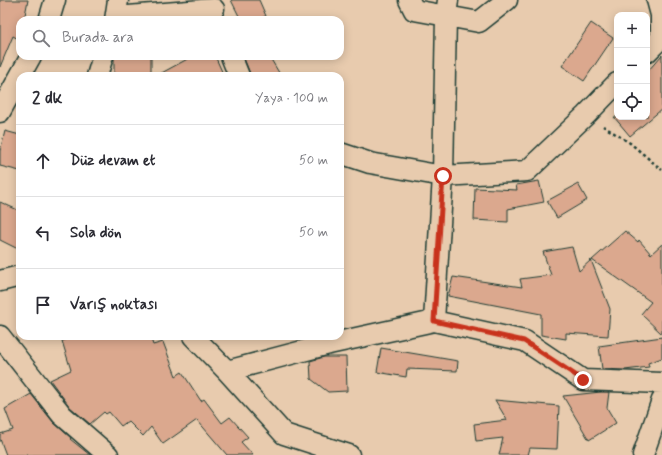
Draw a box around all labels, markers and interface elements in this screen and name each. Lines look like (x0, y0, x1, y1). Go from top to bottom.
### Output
map controls (614, 12, 650, 120)
button: + (614, 12, 650, 48)
search box (16, 16, 344, 60)
icon: search (30, 27, 52, 49)
text: Burada ara (62, 28, 134, 48)
button: − (614, 48, 650, 84)
button: locate (614, 84, 650, 120)
text: 2 dk (32, 87, 62, 109)
text: Yaya · 100 m (255, 90, 328, 107)
icon: ahead (32, 150, 54, 172)
text: Düz devam et (70, 151, 155, 171)
text: 50 m (299, 152, 328, 169)
route start (434, 167, 452, 185)
icon: left (32, 222, 54, 244)
text: Sola dön (70, 223, 122, 243)
text: 50 m (299, 224, 328, 241)
icon: arrive (32, 294, 54, 316)
text: Varış noktası (70, 295, 158, 315)
route end (574, 371, 592, 389)

